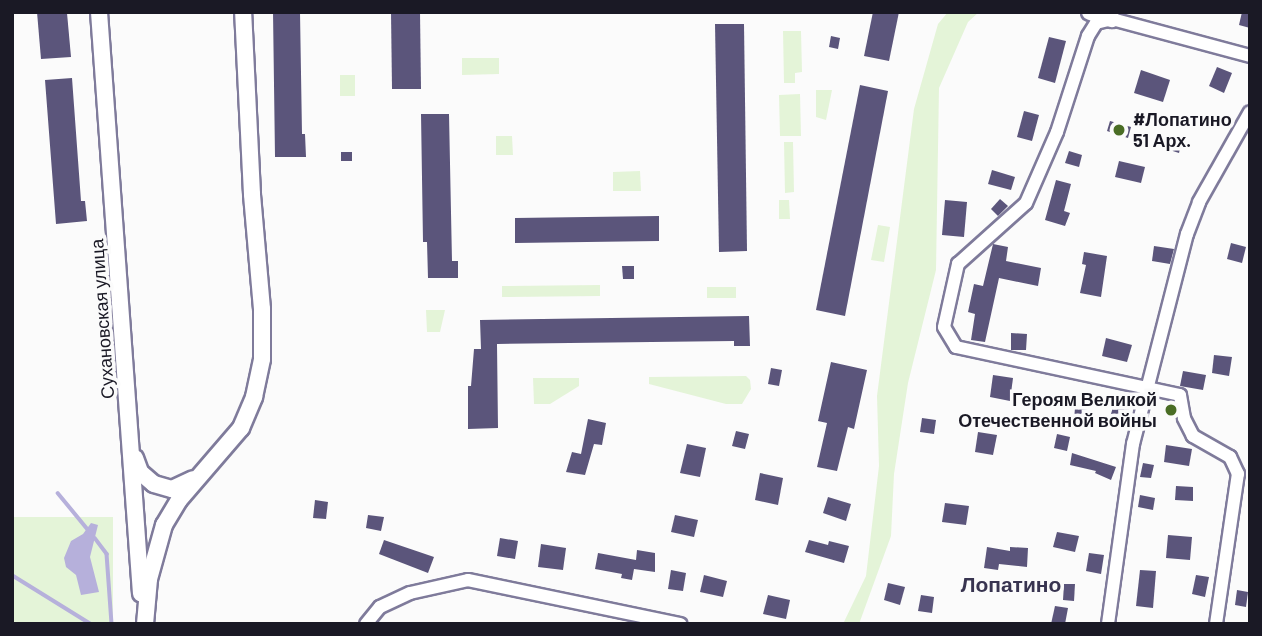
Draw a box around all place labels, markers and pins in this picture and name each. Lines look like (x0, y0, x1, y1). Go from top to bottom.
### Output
place label: #Лопатино 51 Арх. (1133, 109, 1232, 152)
marker: #Лопатино 51 Арх. (1111, 122, 1127, 138)
place label: Героям Великой Отечественной войны (958, 389, 1157, 432)
marker: Героям Великой Отечественной войны (1163, 402, 1179, 418)

